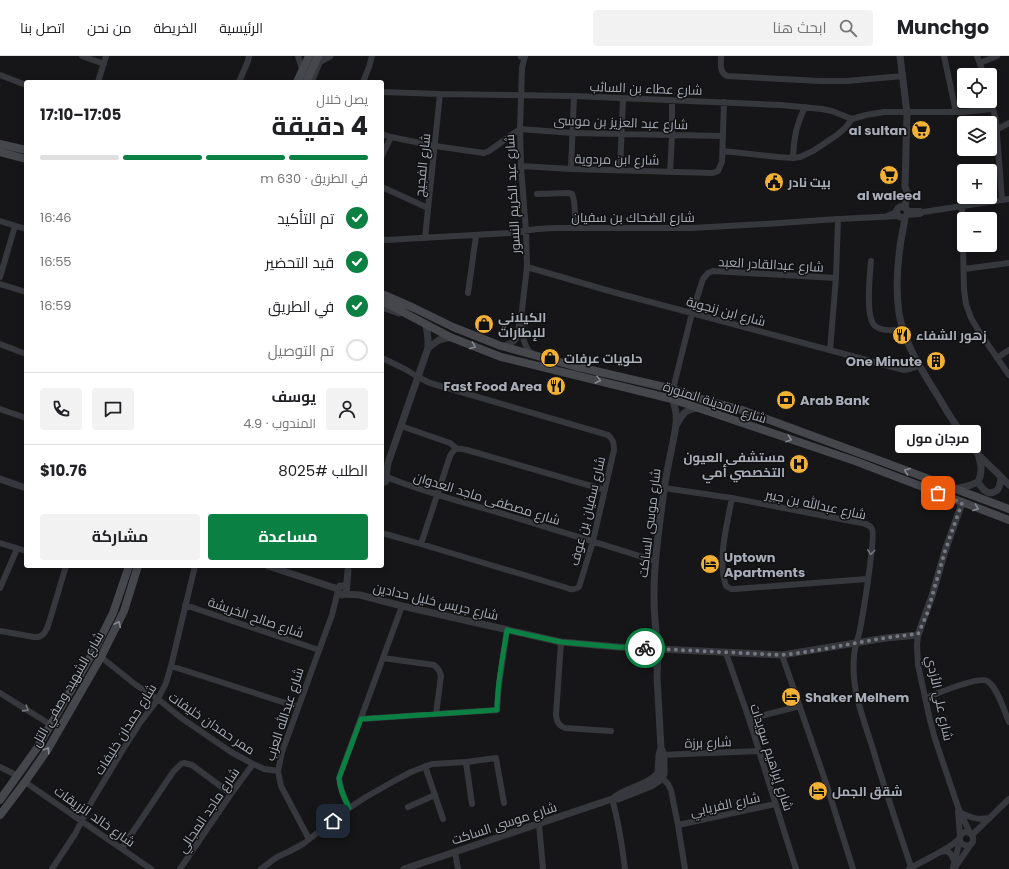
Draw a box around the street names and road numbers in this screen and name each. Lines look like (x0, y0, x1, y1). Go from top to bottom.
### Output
street label: شارع عطاء بن السائب (589, 77, 703, 100)
street label: شارع عبد العزيز بن موسى (553, 111, 689, 134)
street label: شارع الفجيج (410, 132, 435, 198)
street label: شارع عبد الكريم النسور (500, 134, 525, 255)
street label: شارع ابن مردوية (574, 149, 660, 170)
street label: شارع الضحاك بن سفيان (571, 208, 695, 227)
street label: شارع عبدالقادر العبد (718, 252, 824, 277)
street label: شارع ابن زنجوية (684, 292, 768, 331)
street label: شارع المدينة المنورة (661, 377, 769, 428)
street label: شارع سفيان بن عوف (565, 454, 610, 568)
street label: شارع مصطفى ماجد العدوان (411, 467, 563, 530)
street label: شارع موسى الساكت (633, 467, 666, 579)
street label: شارع عبدالله بن جبير (763, 484, 868, 524)
street label: شارع جريس خليل حدادين (371, 578, 500, 625)
street label: شارع صالح الخريشة (205, 592, 306, 643)
street label: شارع الشهيد وصفي التل (27, 628, 109, 751)
street label: شارع علي الأزدي (920, 654, 958, 743)
street label: شارع عبدالله العزب (260, 665, 309, 763)
street label: شارع حمدان خليفات (90, 680, 161, 779)
street label: ممر حمدان خليفات (165, 687, 259, 759)
street label: شارع إبراهيم سويدات (745, 701, 798, 813)
street label: شارع برزة (684, 732, 732, 753)
street label: شارع ماجد المجالي (173, 764, 245, 857)
street label: شارع خالد الزريقات (50, 781, 139, 851)
street label: شارع الفريابي (688, 788, 762, 822)
street label: شارع موسى الساكت (449, 797, 559, 849)

